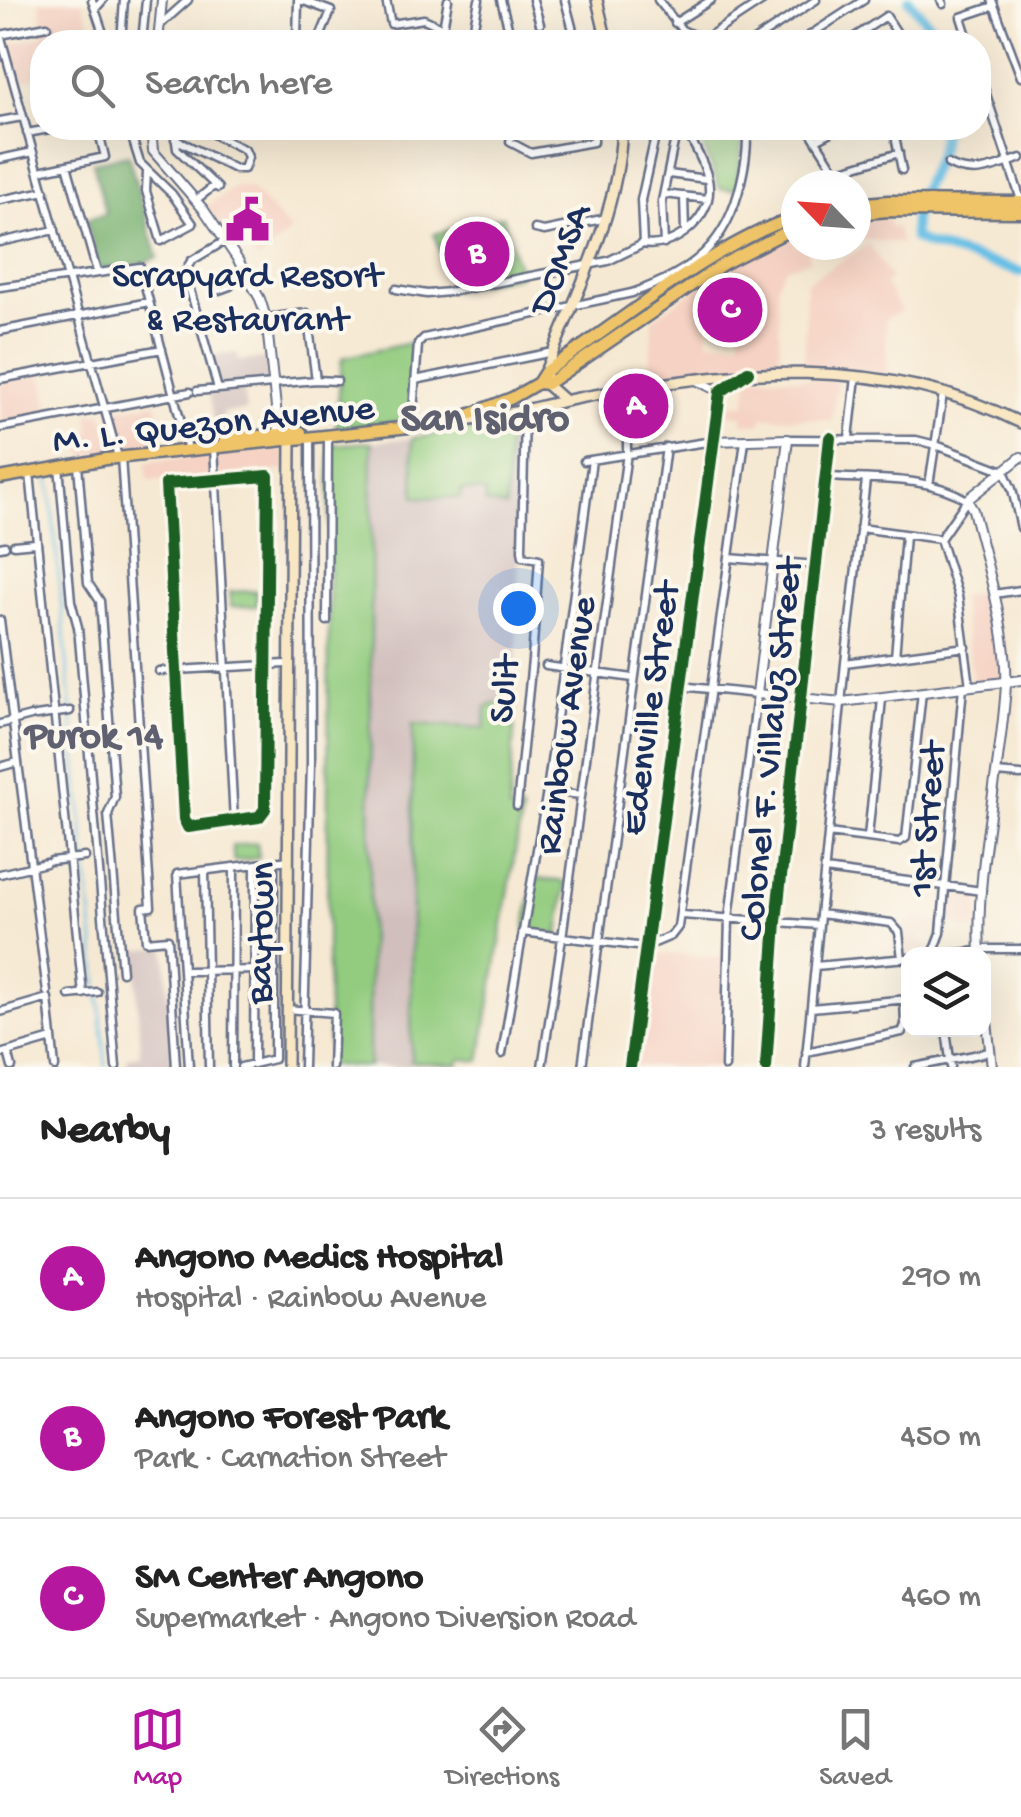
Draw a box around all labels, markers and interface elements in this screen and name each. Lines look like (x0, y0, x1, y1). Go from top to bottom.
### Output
search box (30, 30, 991, 140)
icon: search (65, 58, 120, 113)
text: Search here (145, 63, 332, 107)
north arrow (781, 170, 871, 260)
public building icon: Scrapyard Resort & Restaurant (223, 196, 271, 244)
street label: DOMSA (521, 197, 605, 324)
pin: B (444, 216, 510, 292)
place label: Scrapyard Resort & Restaurant (112, 256, 386, 344)
pin: C (698, 272, 762, 348)
pin: A (604, 368, 668, 444)
street label: M. L. Quezon Avenue (51, 388, 377, 466)
district label: San Isidro (401, 397, 570, 446)
street label: Colonel F. Villaluz Street (731, 553, 815, 943)
street label: Edenville Street (613, 576, 693, 838)
your location (493, 583, 544, 634)
street label: Rainbow Avenue (529, 594, 609, 858)
street label: Sulit (482, 650, 533, 726)
district label: Purok 14 (23, 715, 163, 762)
street label: 1st Street (901, 737, 959, 900)
street label: Baytown (241, 862, 287, 1005)
map controls (901, 947, 991, 1037)
button: layers (901, 947, 991, 1037)
text: Nearby (40, 1108, 170, 1157)
text: 3 results (870, 1113, 981, 1151)
text: Angono Medics Hospital (135, 1237, 503, 1281)
text: A (63, 1259, 82, 1297)
text: 290 m (901, 1259, 981, 1297)
text: Hospital · Rainbow Avenue (135, 1281, 486, 1319)
text: Angono Forest Park (135, 1397, 447, 1441)
text: B (64, 1419, 81, 1457)
text: 450 m (901, 1419, 981, 1457)
text: Park · Carnation Street (135, 1441, 445, 1479)
text: SM Center Angono (135, 1557, 423, 1601)
text: C (64, 1579, 81, 1617)
text: 460 m (901, 1579, 981, 1617)
text: Supermarket · Angono Diversion Road (135, 1601, 635, 1639)
tab: Map (130, 1702, 185, 1795)
tab: Directions (445, 1702, 559, 1795)
tab: Saved (819, 1702, 891, 1795)

